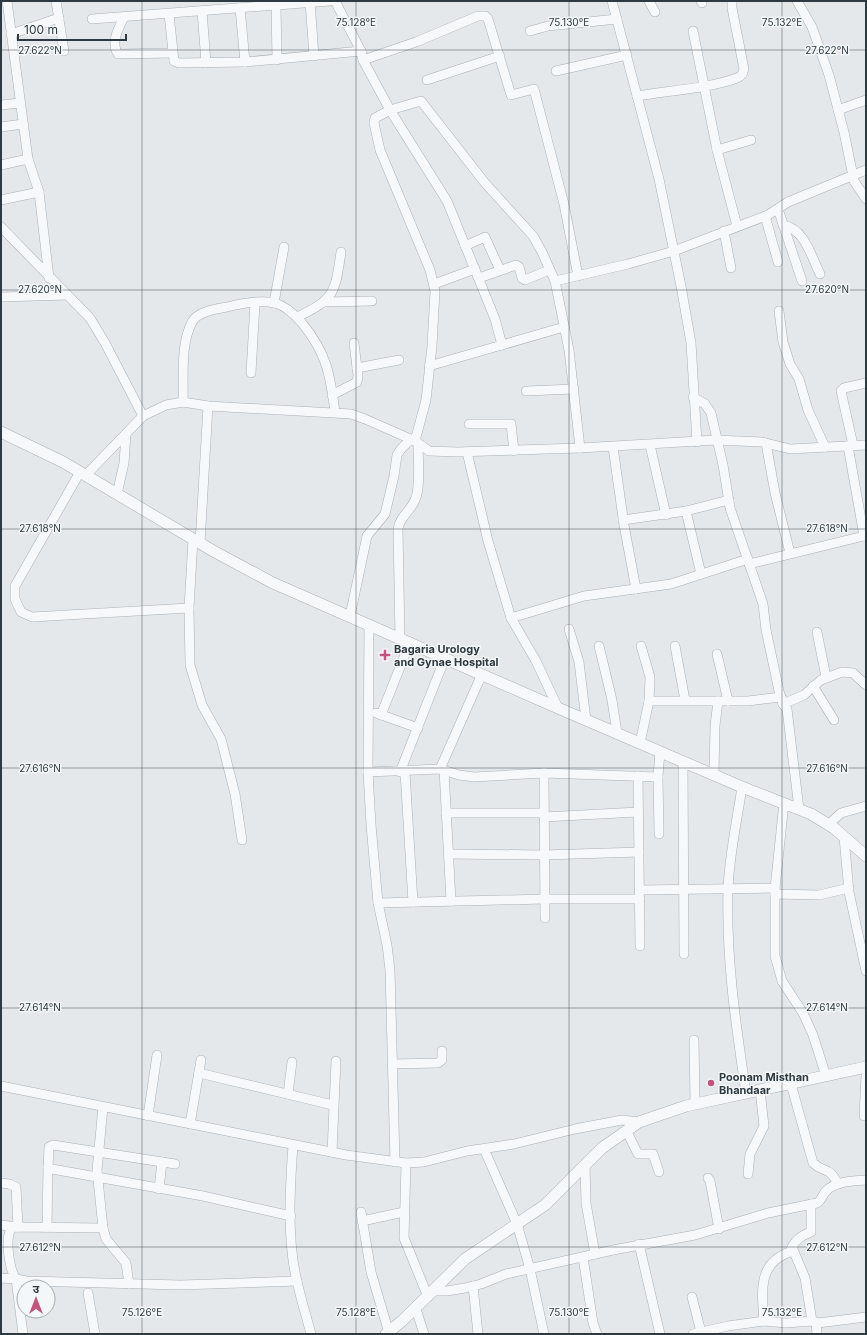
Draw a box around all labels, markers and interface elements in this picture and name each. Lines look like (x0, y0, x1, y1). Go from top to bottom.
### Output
scale bar (18, 16, 126, 42)
text: 75.128°E (336, 16, 376, 28)
text: 75.130°E (549, 16, 589, 28)
text: 75.132°E (762, 16, 802, 28)
text: 100 m (24, 22, 58, 37)
text: 27.622°N (18, 44, 62, 56)
text: 27.622°N (805, 44, 849, 56)
text: 27.620°N (18, 283, 62, 295)
text: 27.620°N (805, 283, 849, 295)
text: 27.618°N (19, 522, 61, 534)
text: 27.618°N (806, 522, 848, 534)
place label: Bagaria Urology and Gynae Hospital (394, 642, 499, 669)
marker: Bagaria Urology and Gynae Hospital (379, 649, 391, 661)
text: 27.616°N (19, 762, 61, 774)
text: 27.616°N (806, 762, 848, 774)
text: 27.614°N (19, 1001, 61, 1013)
text: 27.614°N (806, 1001, 848, 1013)
place label: Poonam Misthan Bhandaar (719, 1070, 809, 1097)
marker: Poonam Misthan Bhandaar (706, 1078, 716, 1088)
text: 27.612°N (19, 1241, 61, 1253)
text: 27.612°N (806, 1241, 848, 1253)
north arrow (16, 1279, 56, 1319)
text: उ (33, 1282, 40, 1296)
text: 75.126°E (122, 1306, 162, 1318)
text: 75.128°E (336, 1306, 376, 1318)
text: 75.130°E (549, 1306, 589, 1318)
text: 75.132°E (762, 1306, 802, 1318)

